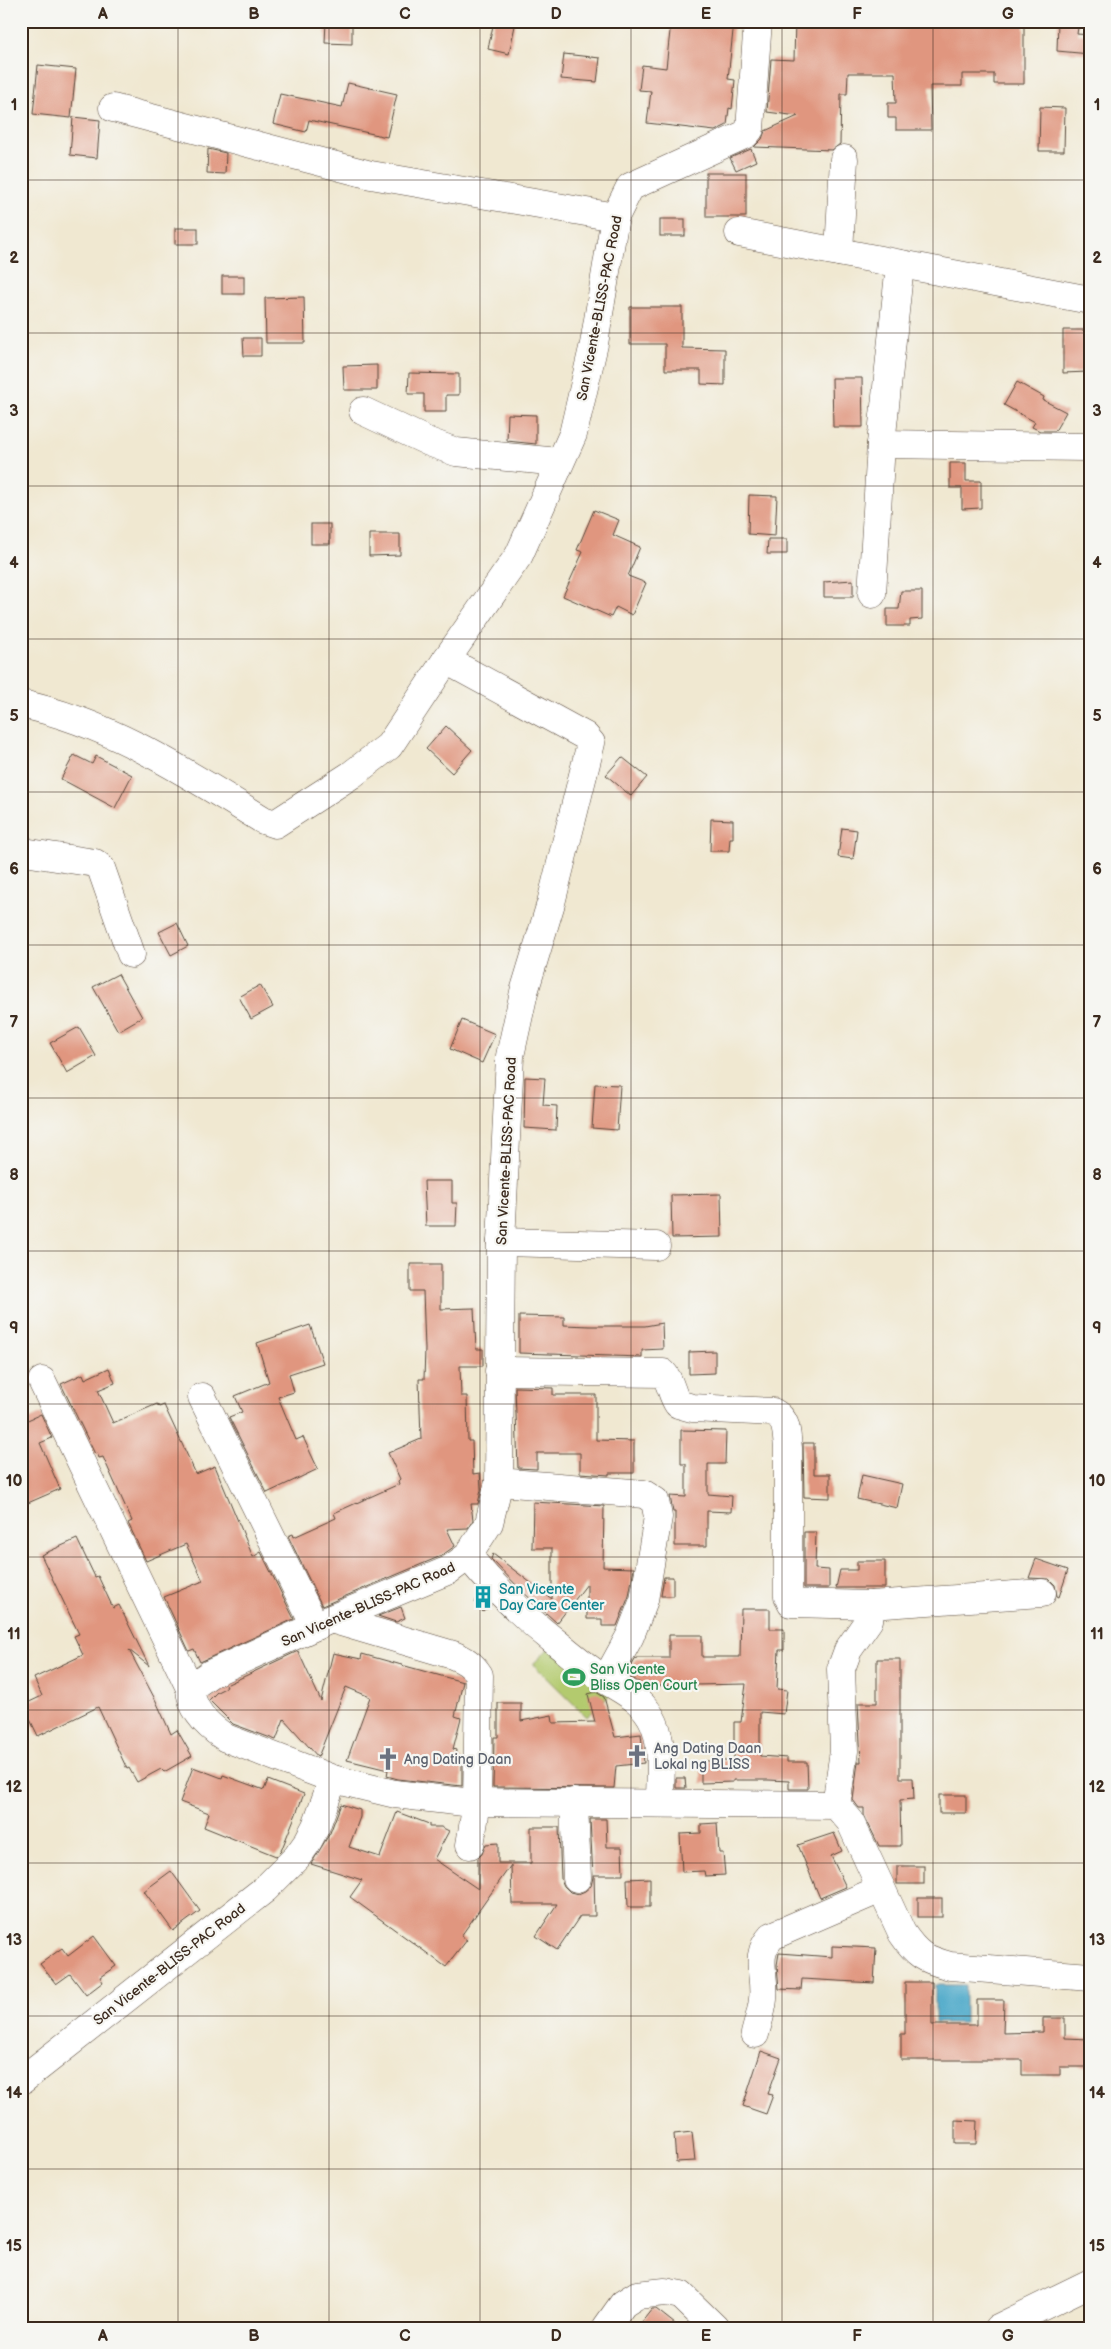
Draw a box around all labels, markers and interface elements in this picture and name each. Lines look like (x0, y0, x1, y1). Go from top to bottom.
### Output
text: A (97, 5, 108, 24)
text: B (248, 5, 260, 24)
text: C (399, 5, 411, 24)
text: D (550, 5, 562, 24)
text: E (701, 5, 711, 24)
text: F (852, 5, 862, 24)
text: G (1002, 5, 1014, 24)
text: 1 (11, 96, 17, 115)
text: 1 (1094, 96, 1100, 115)
street label: San Vicente-BLISS-PAC Road (573, 214, 626, 402)
text: 2 (9, 249, 19, 268)
text: 2 (1092, 249, 1102, 268)
text: 3 (9, 402, 19, 421)
text: 3 (1092, 402, 1102, 421)
text: 4 (9, 554, 19, 573)
text: 4 (1092, 554, 1102, 573)
text: 5 (9, 707, 19, 726)
text: 5 (1092, 707, 1102, 726)
text: 6 (9, 860, 19, 879)
text: 6 (1092, 860, 1102, 879)
text: 7 (10, 1013, 19, 1032)
text: 7 (1093, 1013, 1102, 1032)
street label: San Vicente-BLISS-PAC Road (493, 1057, 520, 1245)
text: 8 (9, 1166, 19, 1185)
text: 8 (1092, 1166, 1102, 1185)
text: 9 (9, 1319, 19, 1338)
text: 9 (1092, 1319, 1102, 1338)
text: 10 (6, 1472, 22, 1491)
text: 10 (1089, 1472, 1105, 1491)
street label: San Vicente-BLISS-PAC Road (279, 1558, 458, 1650)
place label: San Vicente Day Care Center (499, 1581, 605, 1614)
building icon: San Vicente Day Care Center (470, 1584, 496, 1610)
text: 11 (7, 1625, 21, 1644)
text: 11 (1090, 1625, 1104, 1644)
place label: San Vicente Bliss Open Court (590, 1661, 698, 1694)
sports icon: San Vicente Bliss Open Court (561, 1664, 587, 1690)
place label: Ang Dating Daan Lokal ng BLISS (654, 1740, 761, 1773)
church icon: Ang Dating Daan Lokal ng BLISS (624, 1743, 650, 1769)
church icon: Ang Dating Daan (375, 1746, 401, 1772)
place label: Ang Dating Daan (404, 1751, 511, 1768)
text: 12 (6, 1778, 23, 1797)
text: 12 (1089, 1778, 1106, 1797)
street label: San Vicente-BLISS-PAC Road (90, 1900, 249, 2029)
text: 13 (6, 1931, 22, 1950)
text: 13 (1089, 1931, 1105, 1950)
text: 14 (6, 2084, 23, 2103)
text: 14 (1089, 2084, 1106, 2103)
text: 15 (6, 2237, 22, 2256)
text: 15 (1089, 2237, 1105, 2256)
text: A (97, 2327, 108, 2346)
text: B (248, 2327, 260, 2346)
text: C (399, 2327, 411, 2346)
text: D (550, 2327, 562, 2346)
text: E (701, 2327, 711, 2346)
text: F (852, 2327, 862, 2346)
text: G (1002, 2327, 1014, 2346)

